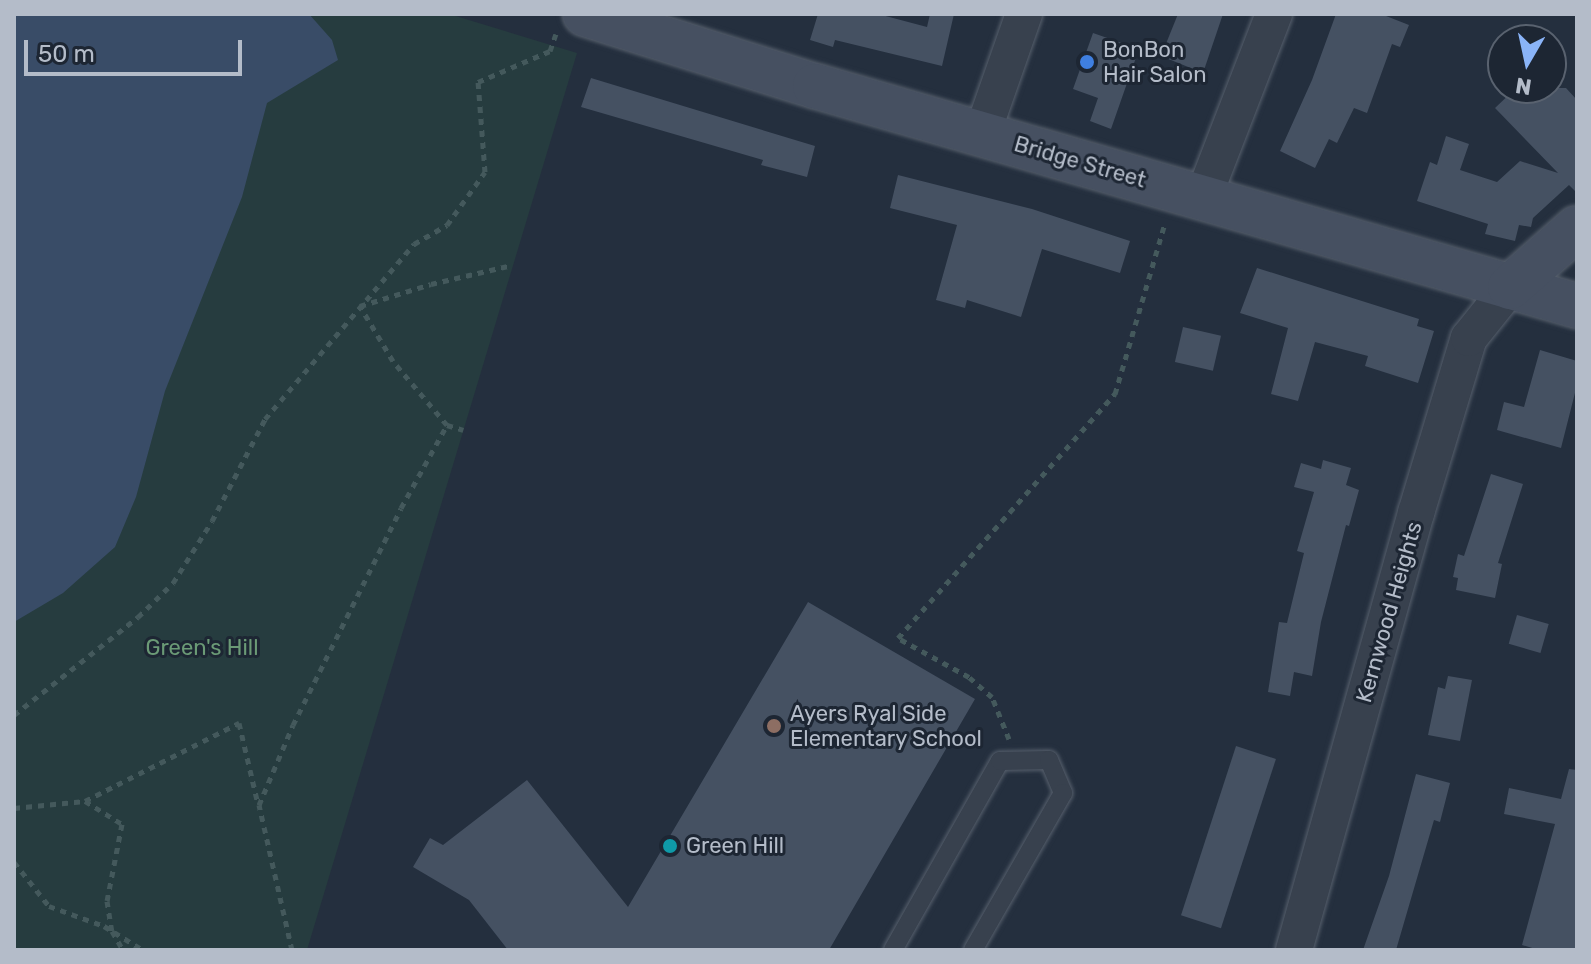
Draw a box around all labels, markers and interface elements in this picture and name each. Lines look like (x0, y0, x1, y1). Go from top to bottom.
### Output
scale bar (28, 24, 246, 74)
north arrow (1487, 24, 1567, 104)
place label: BonBon Hair Salon (1103, 36, 1207, 88)
text: 50 m (38, 40, 95, 68)
marker: BonBon Hair Salon (1078, 53, 1096, 71)
text: N (1514, 72, 1533, 101)
street label: Bridge Street (1011, 131, 1149, 193)
street label: Kernwood Heights (1351, 518, 1427, 706)
park label: Green's Hill (145, 635, 259, 661)
place label: Ayers Ryal Side Elementary School (790, 700, 983, 752)
marker: Ayers Ryal Side Elementary School (765, 717, 783, 735)
place label: Green Hill (686, 833, 784, 859)
marker: Green Hill (661, 837, 679, 855)

